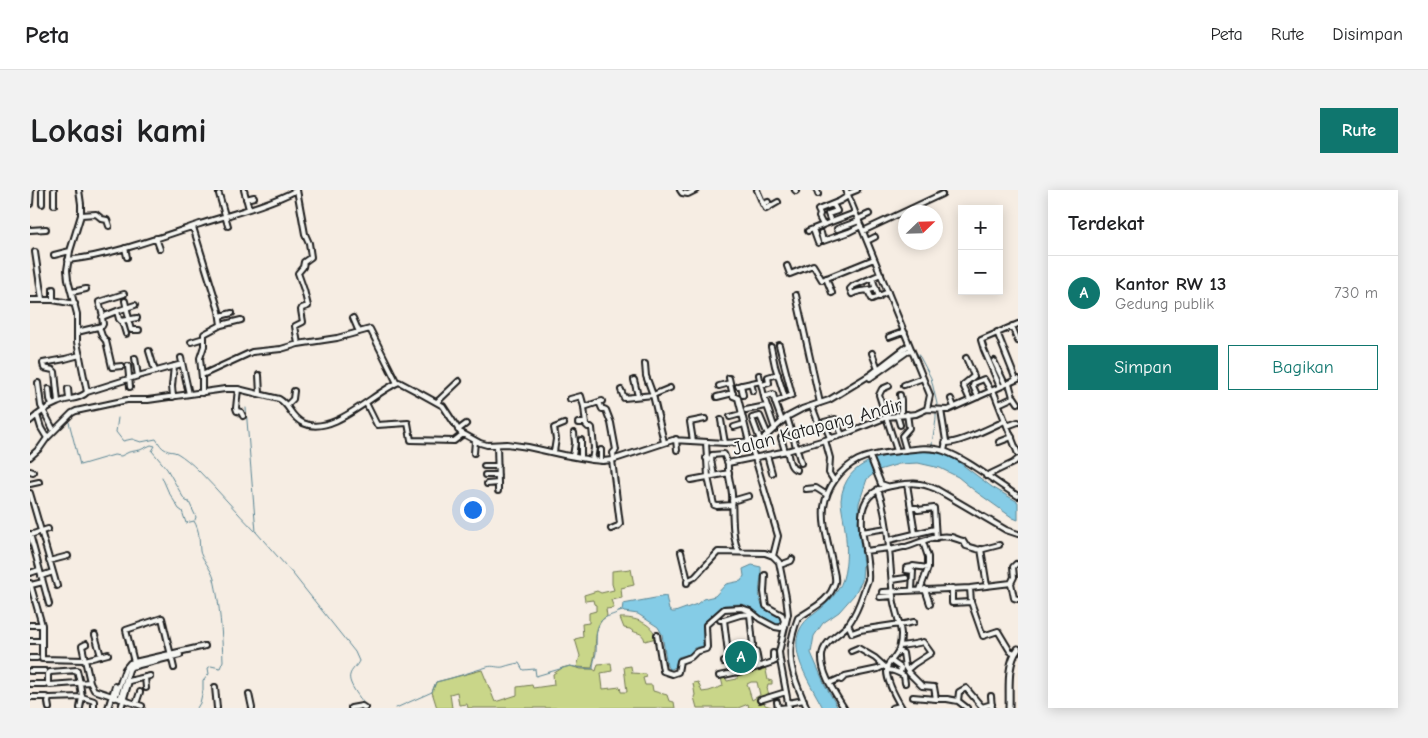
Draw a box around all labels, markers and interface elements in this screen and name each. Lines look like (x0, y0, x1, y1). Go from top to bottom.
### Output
text: Peta (25, 21, 70, 49)
text: Peta (1210, 24, 1243, 45)
text: Rute (1271, 24, 1304, 45)
text: Disimpan (1332, 24, 1403, 45)
button: Rute (1320, 108, 1398, 153)
text: Lokasi kami (30, 110, 207, 151)
north arrow (898, 205, 943, 250)
map controls (958, 205, 1003, 295)
button: + (958, 205, 1003, 250)
text: Terdekat (1068, 211, 1144, 235)
button: − (958, 250, 1003, 295)
text: Kantor RW 13 (1115, 273, 1226, 295)
text: A (1080, 284, 1088, 302)
text: 730 m (1334, 284, 1378, 302)
text: Gedung publik (1115, 295, 1214, 313)
button: Simpan (1068, 345, 1218, 390)
button: Bagikan (1228, 345, 1378, 390)
street label: Jalan Katapang Andir (730, 394, 905, 460)
your location (460, 497, 486, 523)
pin: A (725, 638, 757, 676)

